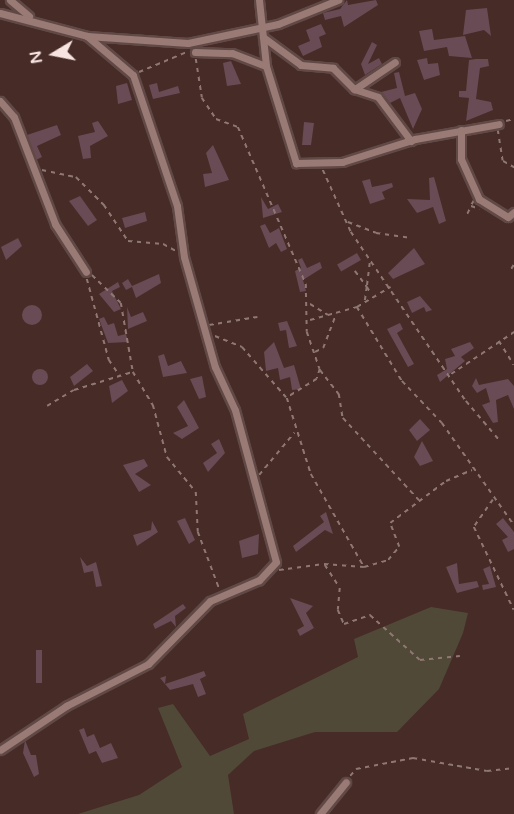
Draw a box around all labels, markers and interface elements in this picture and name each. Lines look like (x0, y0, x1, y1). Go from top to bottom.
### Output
north arrow (24, 24, 84, 84)
text: N (25, 49, 47, 65)

